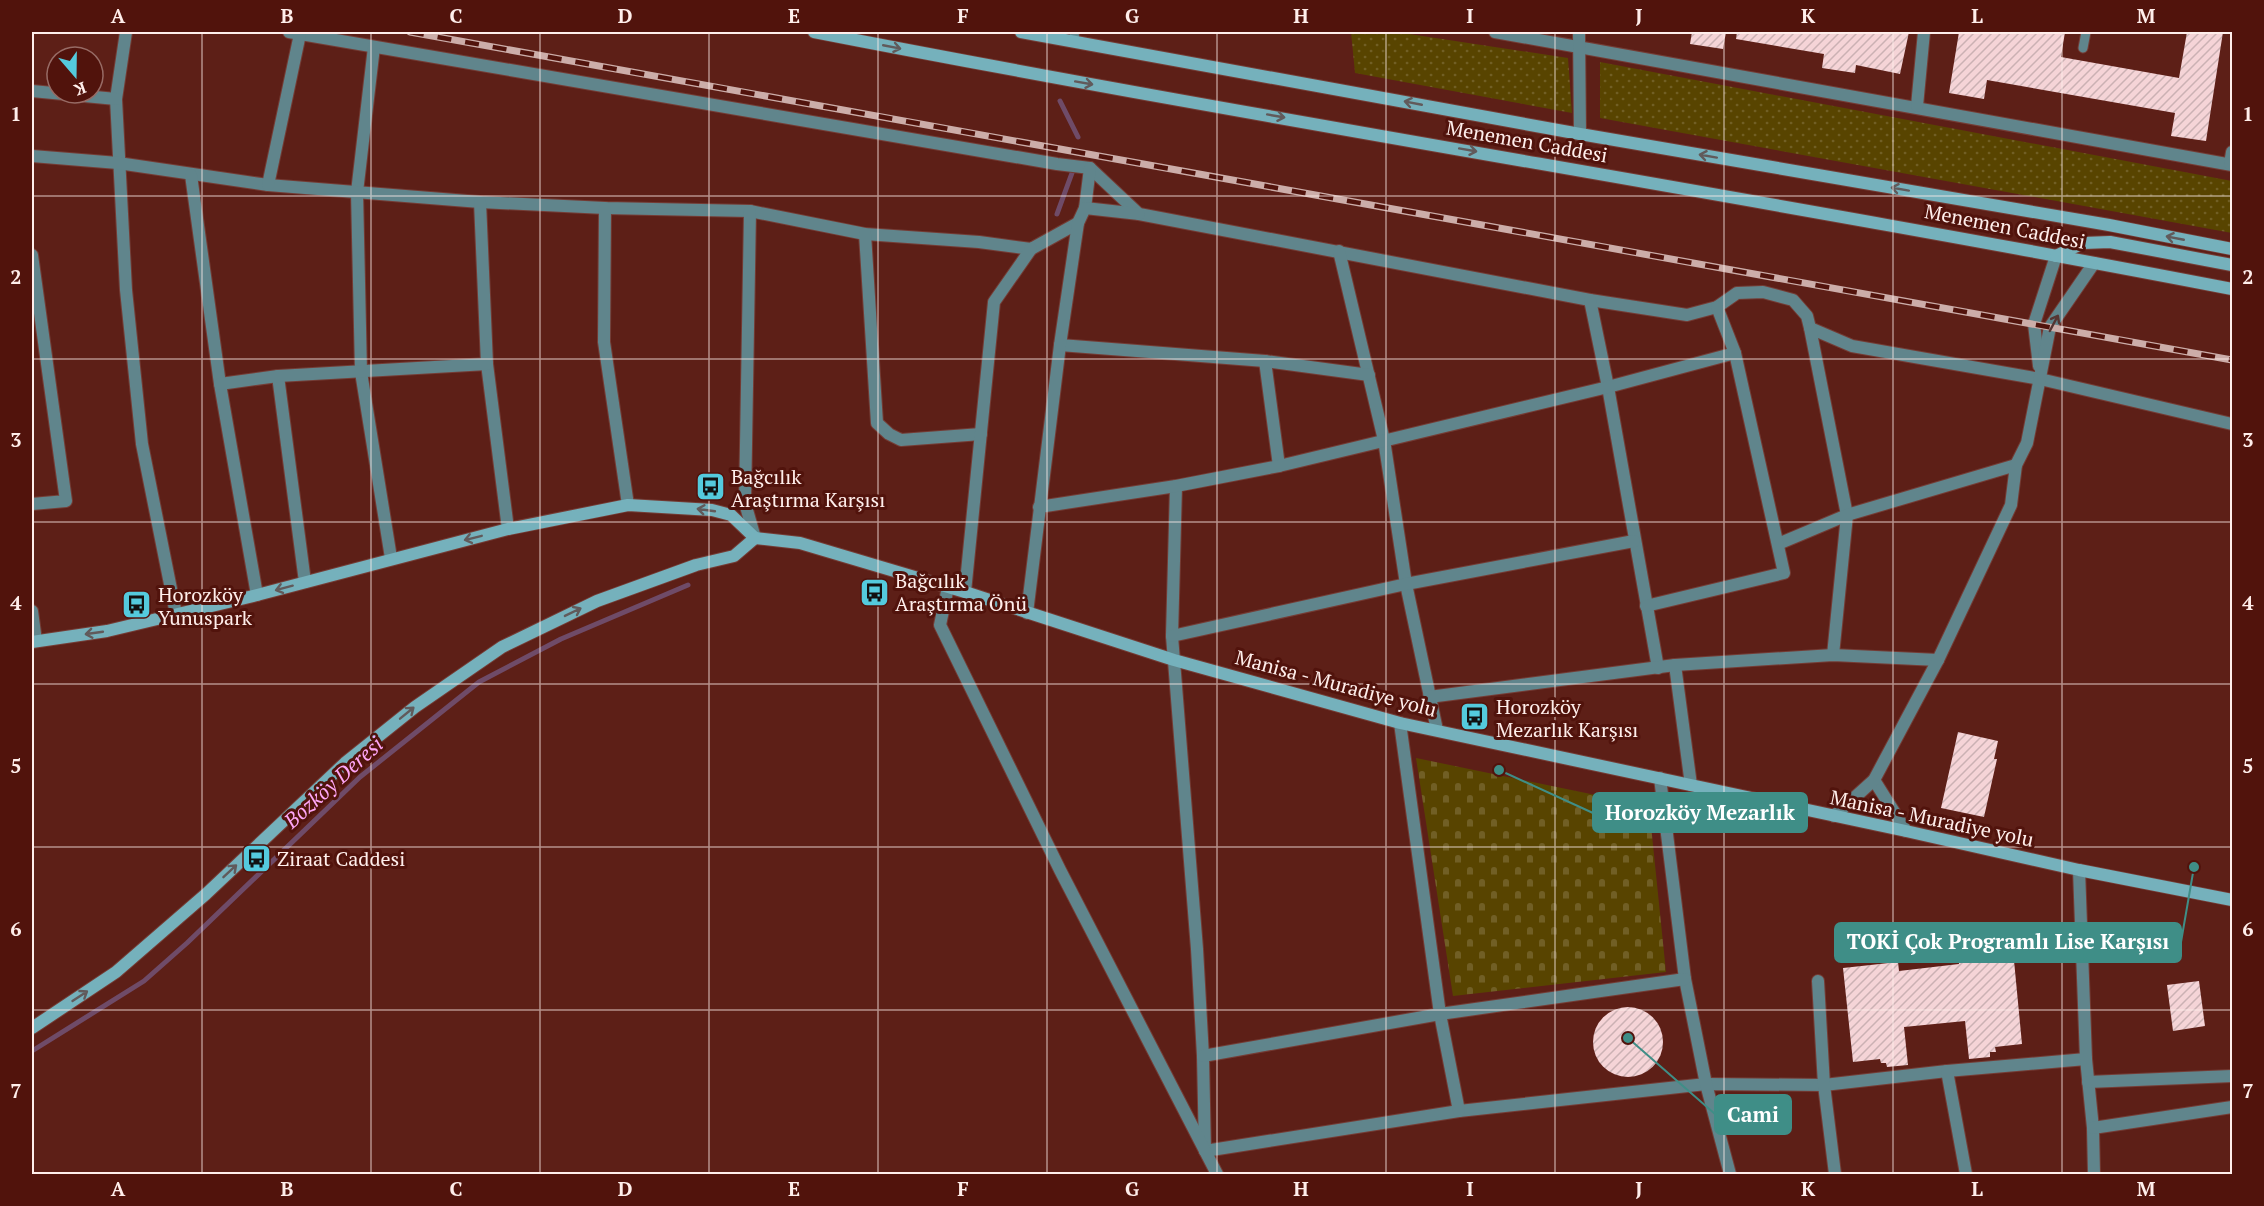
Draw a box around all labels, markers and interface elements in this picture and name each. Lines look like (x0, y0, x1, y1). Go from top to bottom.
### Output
text: A (111, 2, 126, 29)
text: B (281, 2, 294, 29)
text: C (449, 2, 463, 29)
text: D (618, 2, 632, 29)
text: E (788, 2, 800, 29)
text: F (957, 2, 969, 29)
text: G (1125, 2, 1139, 29)
text: H (1293, 2, 1309, 29)
text: I (1466, 2, 1474, 29)
text: J (1635, 2, 1643, 29)
text: K (1801, 2, 1816, 29)
text: L (1971, 2, 1983, 29)
text: M (2137, 2, 2156, 29)
one-way arrow (882, 42, 902, 53)
north arrow (45, 45, 105, 105)
text: K (70, 77, 89, 102)
one-way arrow (1074, 77, 1093, 88)
one-way arrow (1404, 97, 1423, 108)
text: 1 (10, 100, 22, 127)
text: 1 (2242, 100, 2254, 127)
one-way arrow (1266, 111, 1285, 122)
street label: Menemen Caddesi (1444, 114, 1610, 168)
one-way arrow (1458, 145, 1477, 156)
one-way arrow (1699, 151, 1718, 162)
one-way arrow (1891, 184, 1911, 195)
street label: Menemen Caddesi (1922, 197, 2088, 255)
one-way arrow (2166, 231, 2185, 243)
text: 2 (10, 263, 22, 290)
text: 2 (2242, 263, 2254, 290)
one-way arrow (2048, 315, 2060, 332)
text: 3 (10, 426, 22, 453)
text: 3 (2242, 426, 2254, 453)
place label: Bağcılık Araştırma Karşısı (731, 463, 885, 513)
bus stop icon: Bağcılık Araştırma Karşısı (694, 471, 726, 503)
one-way arrow (697, 504, 716, 515)
one-way arrow (463, 532, 482, 544)
place label: Bağcılık Araştırma Önü (895, 567, 1027, 617)
bus stop icon: Bağcılık Araştırma Önü (858, 576, 890, 608)
place label: Horozköy Yunuspark (158, 581, 253, 631)
one-way arrow (275, 582, 294, 594)
text: 4 (10, 589, 22, 616)
bus stop icon: Horozköy Yunuspark (121, 589, 153, 621)
text: 4 (2242, 589, 2254, 616)
one-way arrow (563, 606, 581, 618)
one-way arrow (85, 627, 105, 638)
street label: Manisa - Muradiye yolu (1232, 643, 1440, 723)
place label: Horozköy Mezarlık Karşısı (1496, 693, 1638, 743)
bus stop icon: Horozköy Mezarlık Karşısı (1459, 701, 1491, 733)
one-way arrow (398, 707, 414, 720)
water label: Bozköy Deresi (277, 730, 389, 835)
text: 5 (10, 752, 22, 779)
text: 5 (2242, 752, 2254, 779)
street label: Manisa - Muradiye yolu (1828, 783, 2036, 853)
callout: Horozköy Mezarlık (1593, 793, 1807, 832)
text: Horozköy Mezarlık (1605, 798, 1796, 826)
bus stop icon: Ziraat Caddesi (240, 842, 272, 874)
place label: Ziraat Caddesi (277, 845, 405, 872)
one-way arrow (222, 864, 237, 878)
text: 6 (10, 915, 22, 942)
text: 6 (2242, 915, 2254, 942)
callout: TOKİ Çok Programlı Lise Karşısı (1835, 923, 2181, 962)
text: TOKİ Çok Programlı Lise Karşısı (1847, 927, 2169, 955)
one-way arrow (72, 990, 88, 1002)
text: 7 (10, 1077, 22, 1104)
text: 7 (2242, 1077, 2254, 1104)
callout: Cami (1715, 1095, 1791, 1134)
text: Cami (1727, 1100, 1779, 1128)
text: A (111, 1175, 126, 1202)
text: B (281, 1175, 294, 1202)
text: C (449, 1175, 463, 1202)
text: D (618, 1175, 632, 1202)
text: E (788, 1175, 800, 1202)
text: F (957, 1175, 969, 1202)
text: G (1125, 1175, 1139, 1202)
text: H (1293, 1175, 1309, 1202)
text: I (1466, 1175, 1474, 1202)
text: J (1635, 1175, 1643, 1202)
text: K (1801, 1175, 1816, 1202)
text: L (1971, 1175, 1983, 1202)
text: M (2137, 1175, 2156, 1202)

